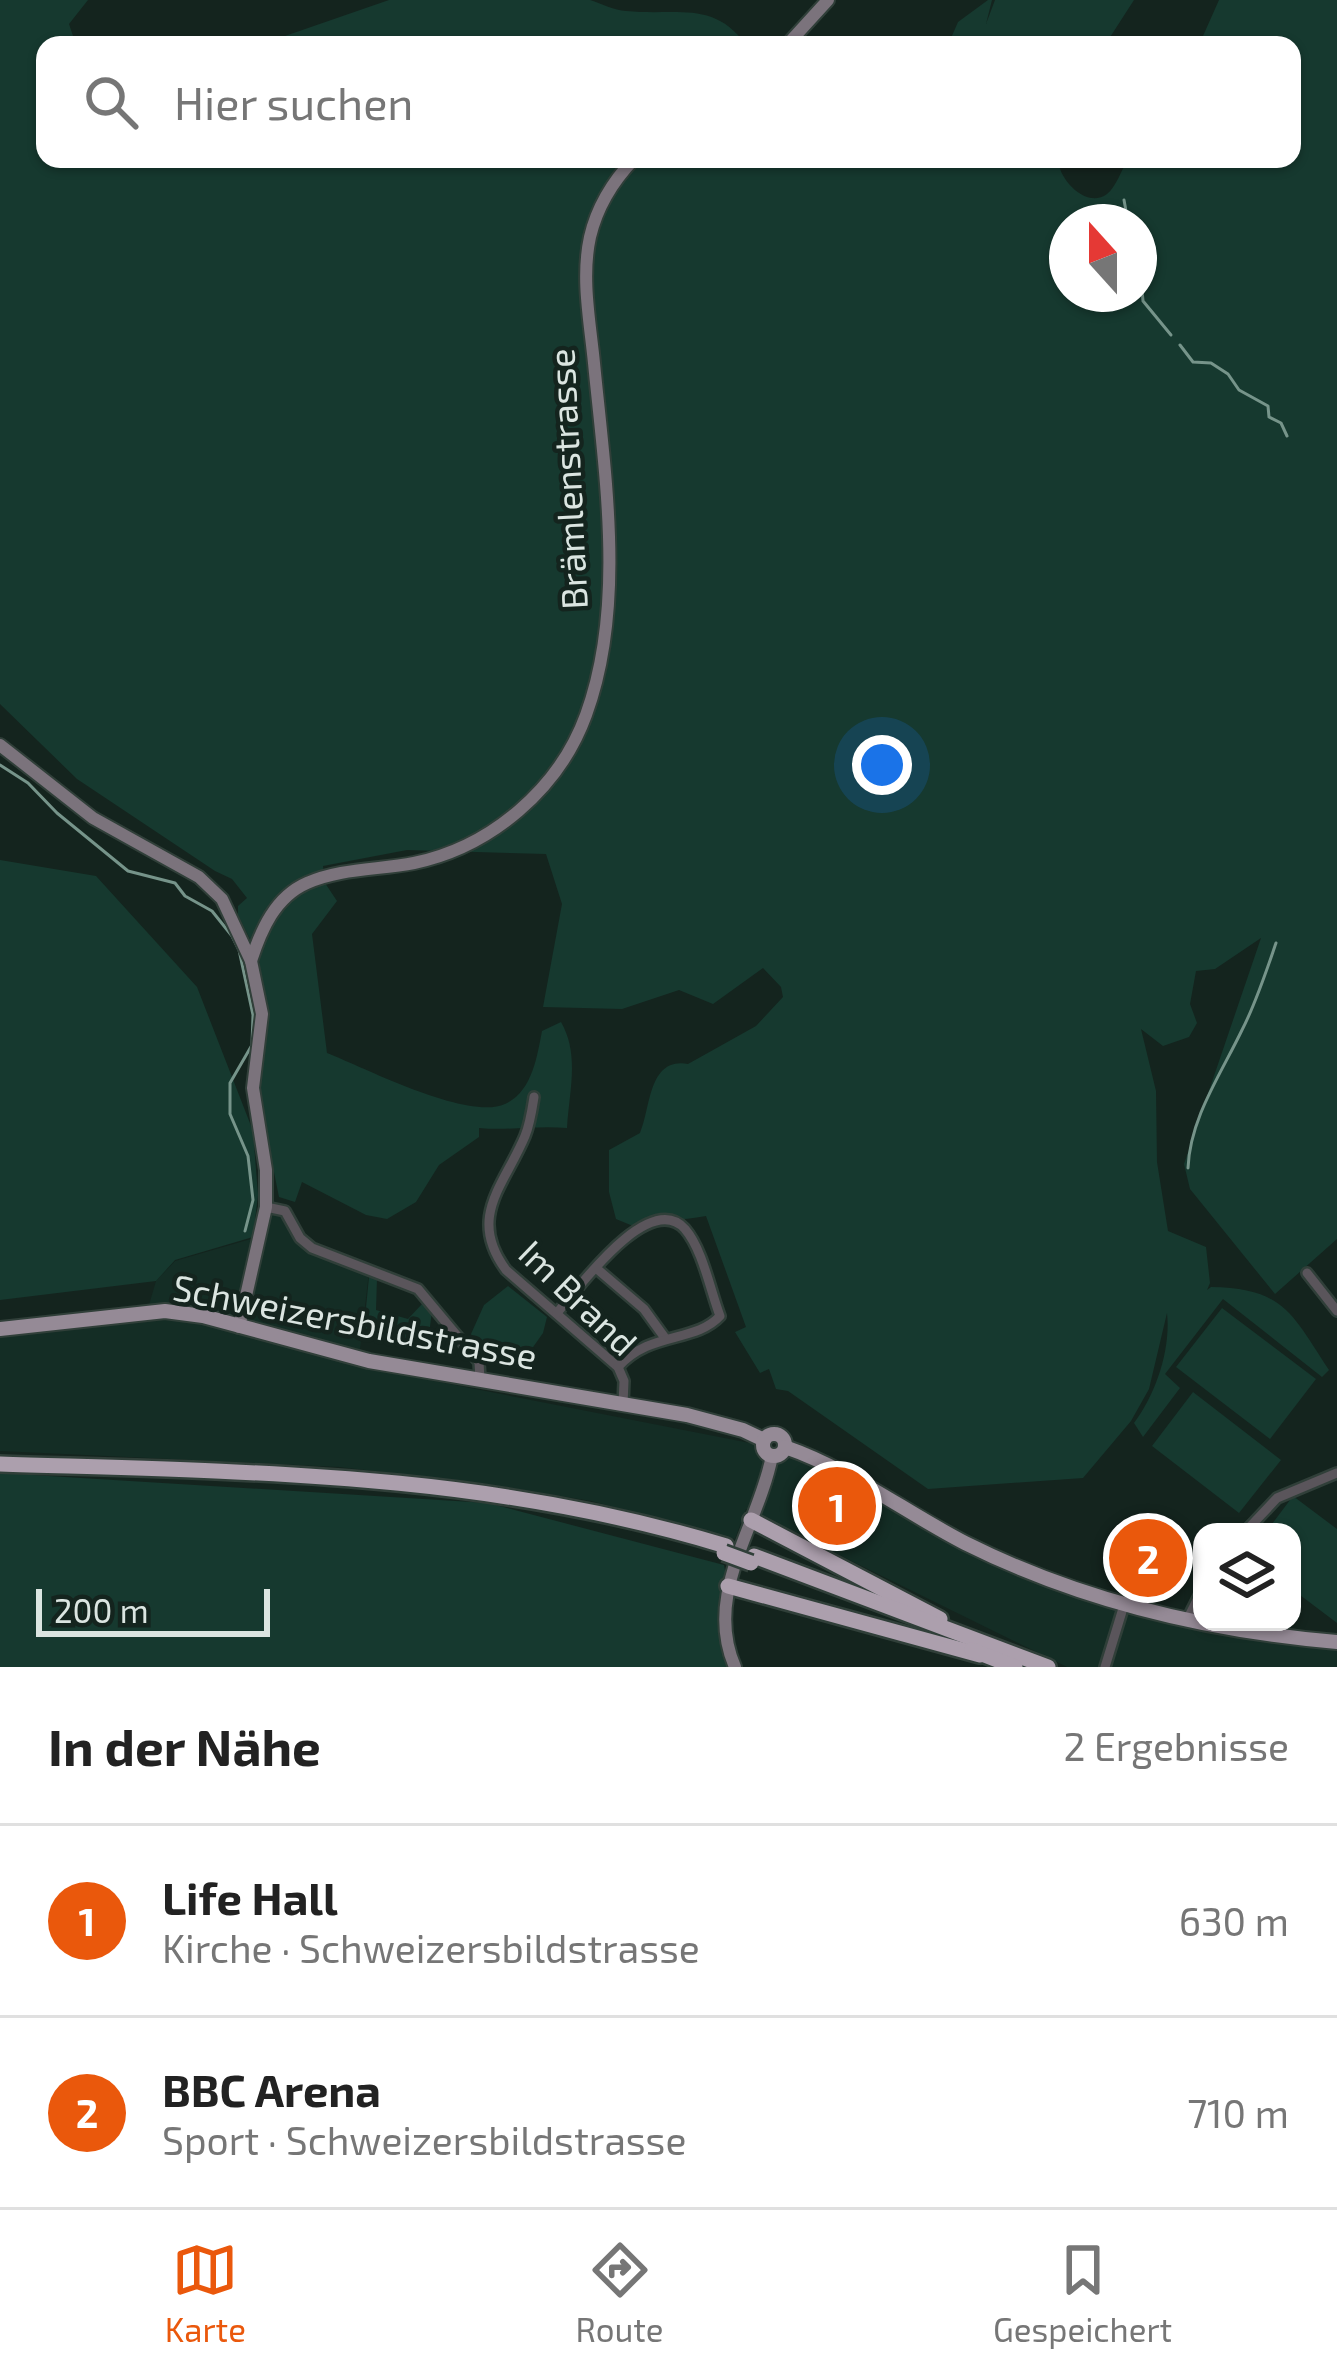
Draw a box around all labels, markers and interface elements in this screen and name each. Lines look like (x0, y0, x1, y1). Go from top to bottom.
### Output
search box (36, 36, 1301, 168)
icon: search (78, 69, 144, 135)
text: Hier suchen (174, 75, 414, 129)
north arrow (1049, 204, 1157, 312)
street label: Brämlenstrasse (538, 348, 595, 611)
your location (852, 735, 912, 795)
street label: Im Brand (511, 1230, 647, 1363)
street label: Schweizersbildstrasse (170, 1264, 541, 1377)
pin: 1 (798, 1461, 876, 1551)
pin: 2 (1109, 1513, 1187, 1603)
map controls (1193, 1523, 1301, 1631)
button: layers (1193, 1523, 1301, 1631)
scale bar (36, 1583, 270, 1636)
text: 200 m (54, 1590, 149, 1630)
text: In der Nähe (48, 1715, 321, 1776)
text: 2 Ergebnisse (1063, 1722, 1289, 1769)
text: Life Hall (162, 1870, 338, 1924)
text: 1 (79, 1897, 95, 1944)
text: 630 m (1179, 1897, 1289, 1944)
text: Kirche · Schweizersbildstrasse (162, 1924, 700, 1971)
text: BBC Arena (162, 2062, 381, 2116)
text: 2 (76, 2089, 98, 2136)
text: 710 m (1187, 2089, 1289, 2136)
text: Sport · Schweizersbildstrasse (162, 2116, 686, 2163)
tab: Karte (165, 2237, 246, 2349)
tab: Route (575, 2237, 664, 2349)
tab: Gespeichert (993, 2237, 1172, 2349)

